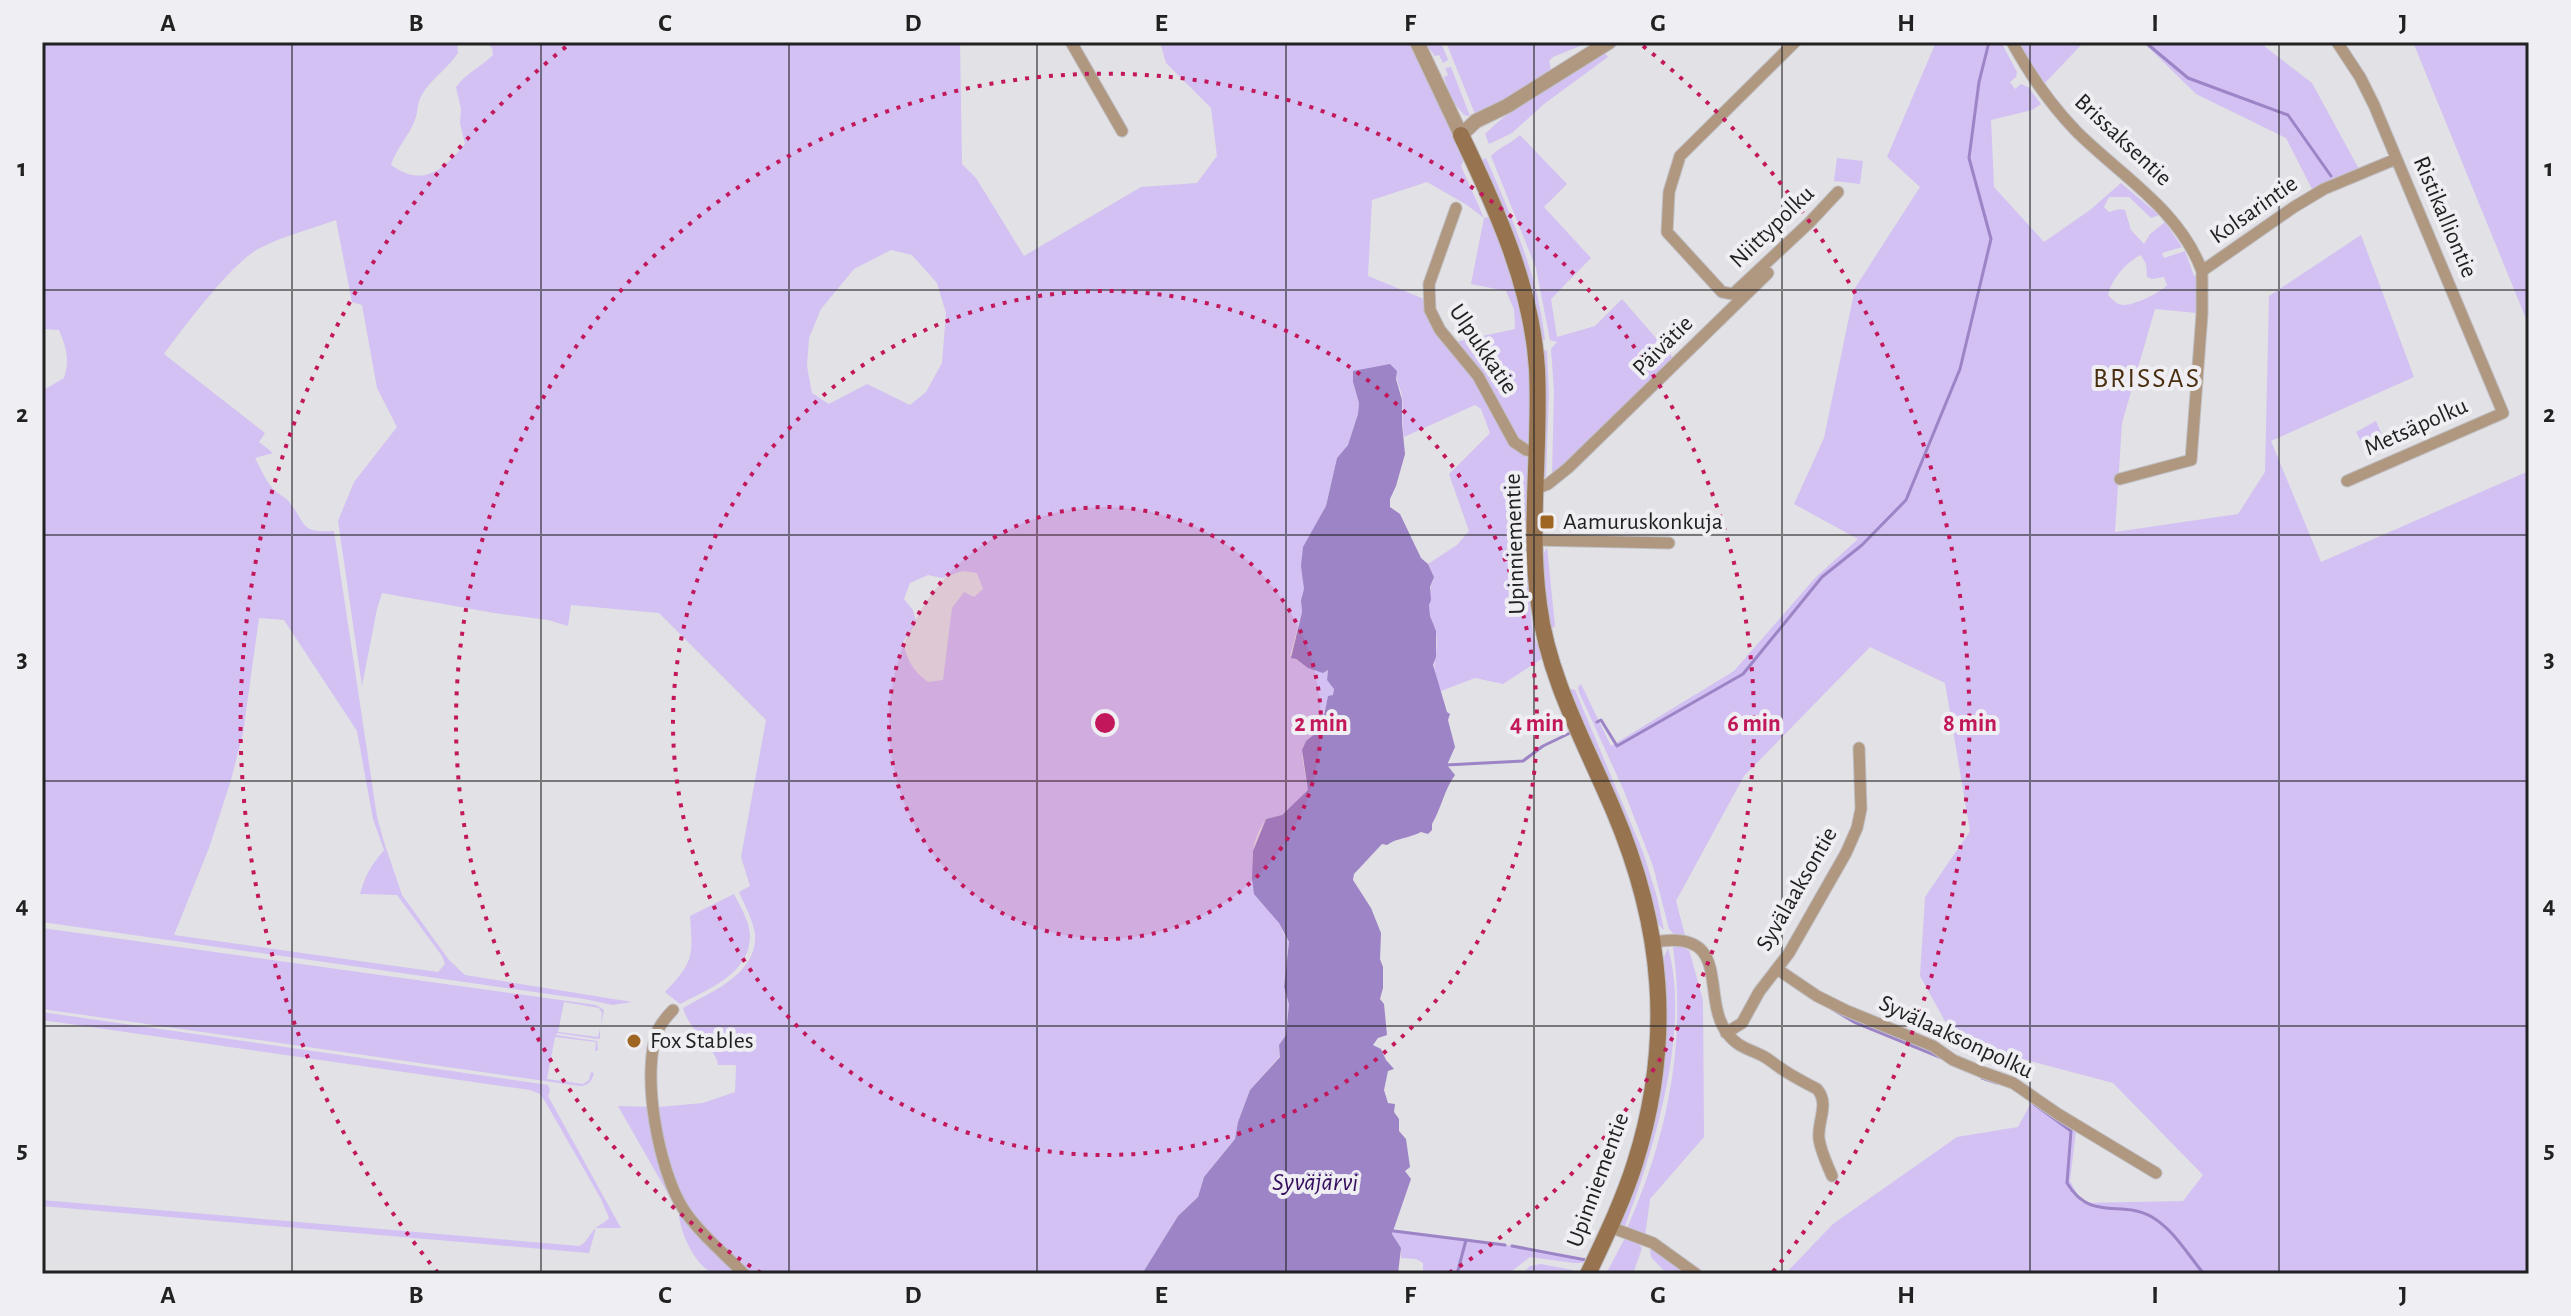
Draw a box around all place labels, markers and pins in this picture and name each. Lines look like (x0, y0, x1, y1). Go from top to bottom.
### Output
place label: Aamuruskonkuja (1563, 510, 1723, 534)
marker: Aamuruskonkuja (1538, 513, 1556, 531)
centre of rings (1091, 709, 1119, 737)
place label: Fox Stables (650, 1029, 754, 1053)
marker: Fox Stables (625, 1032, 643, 1050)

